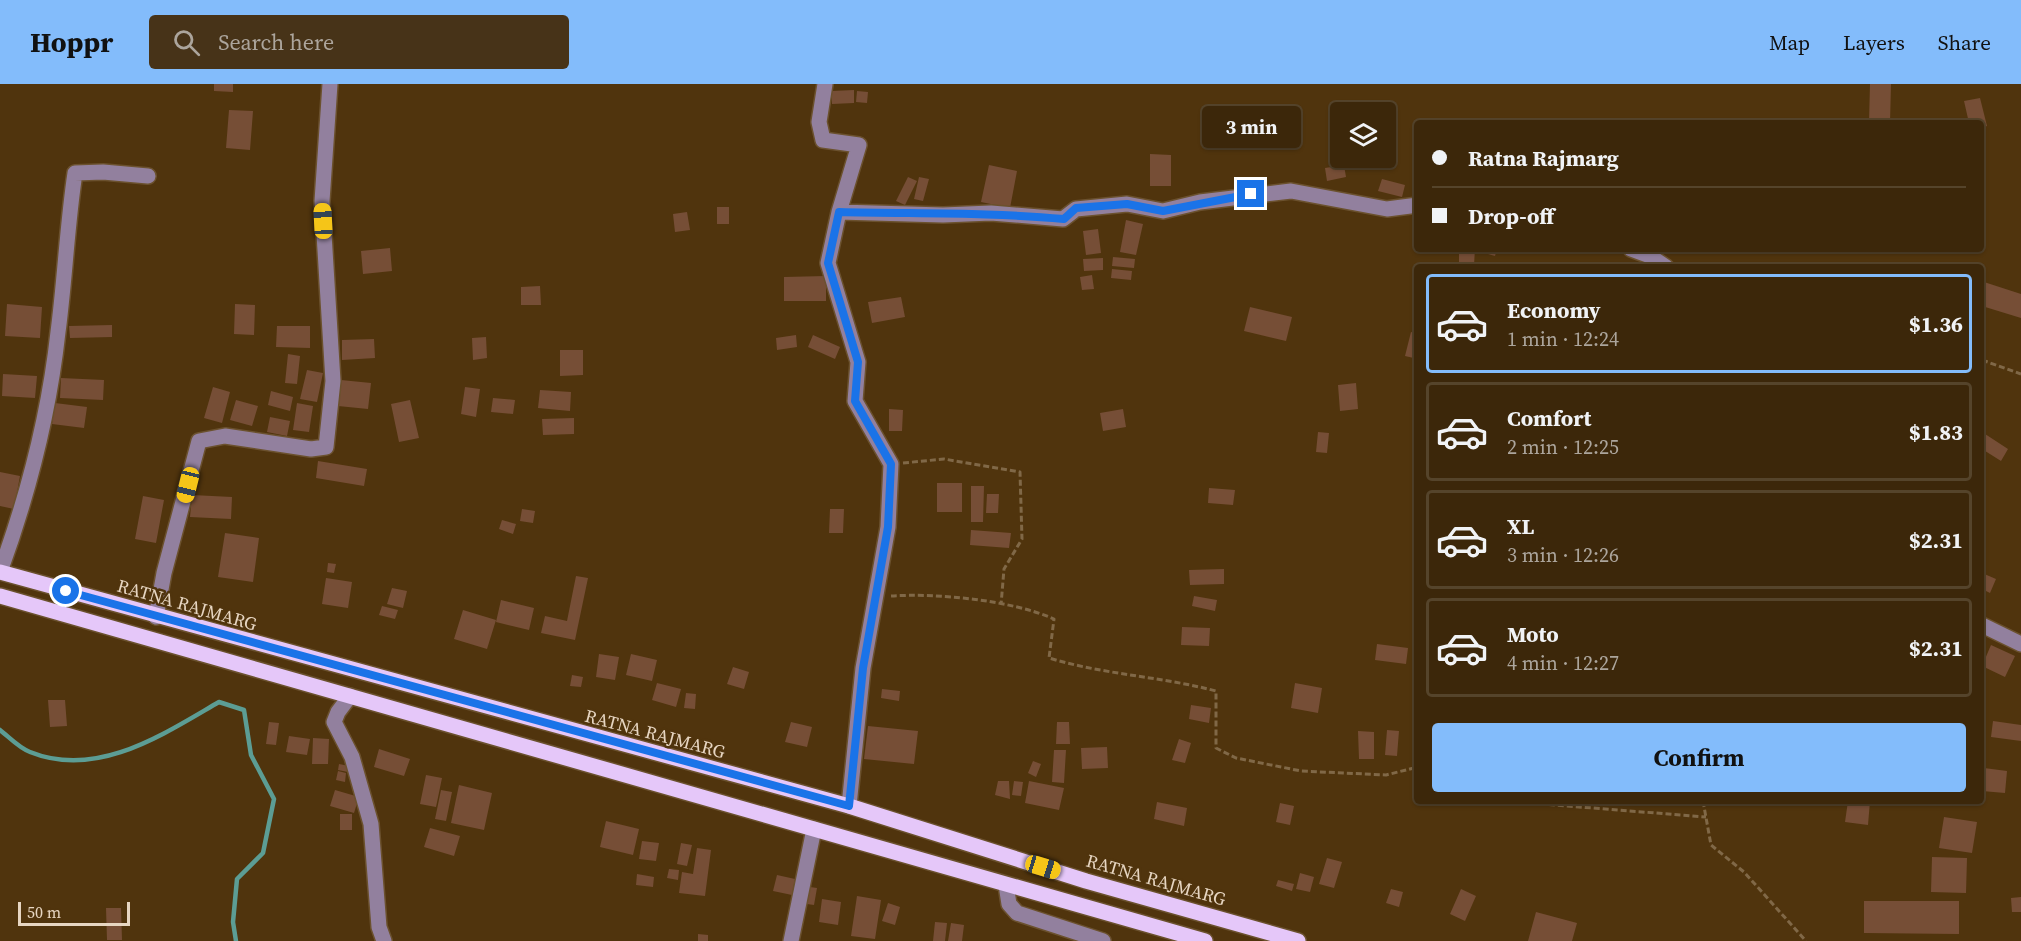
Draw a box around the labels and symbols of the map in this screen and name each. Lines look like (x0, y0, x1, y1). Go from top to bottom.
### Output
callout: 3 min (1202, 107, 1300, 149)
route end (1237, 180, 1264, 207)
car (313, 203, 333, 239)
car (175, 465, 201, 505)
street label: RATNA RAJMARG (114, 573, 260, 636)
route start (52, 577, 79, 604)
street label: RATNA RAJMARG (582, 703, 728, 764)
street label: RATNA RAJMARG (1083, 848, 1229, 911)
car (1023, 853, 1063, 881)
scale bar (18, 899, 130, 926)

